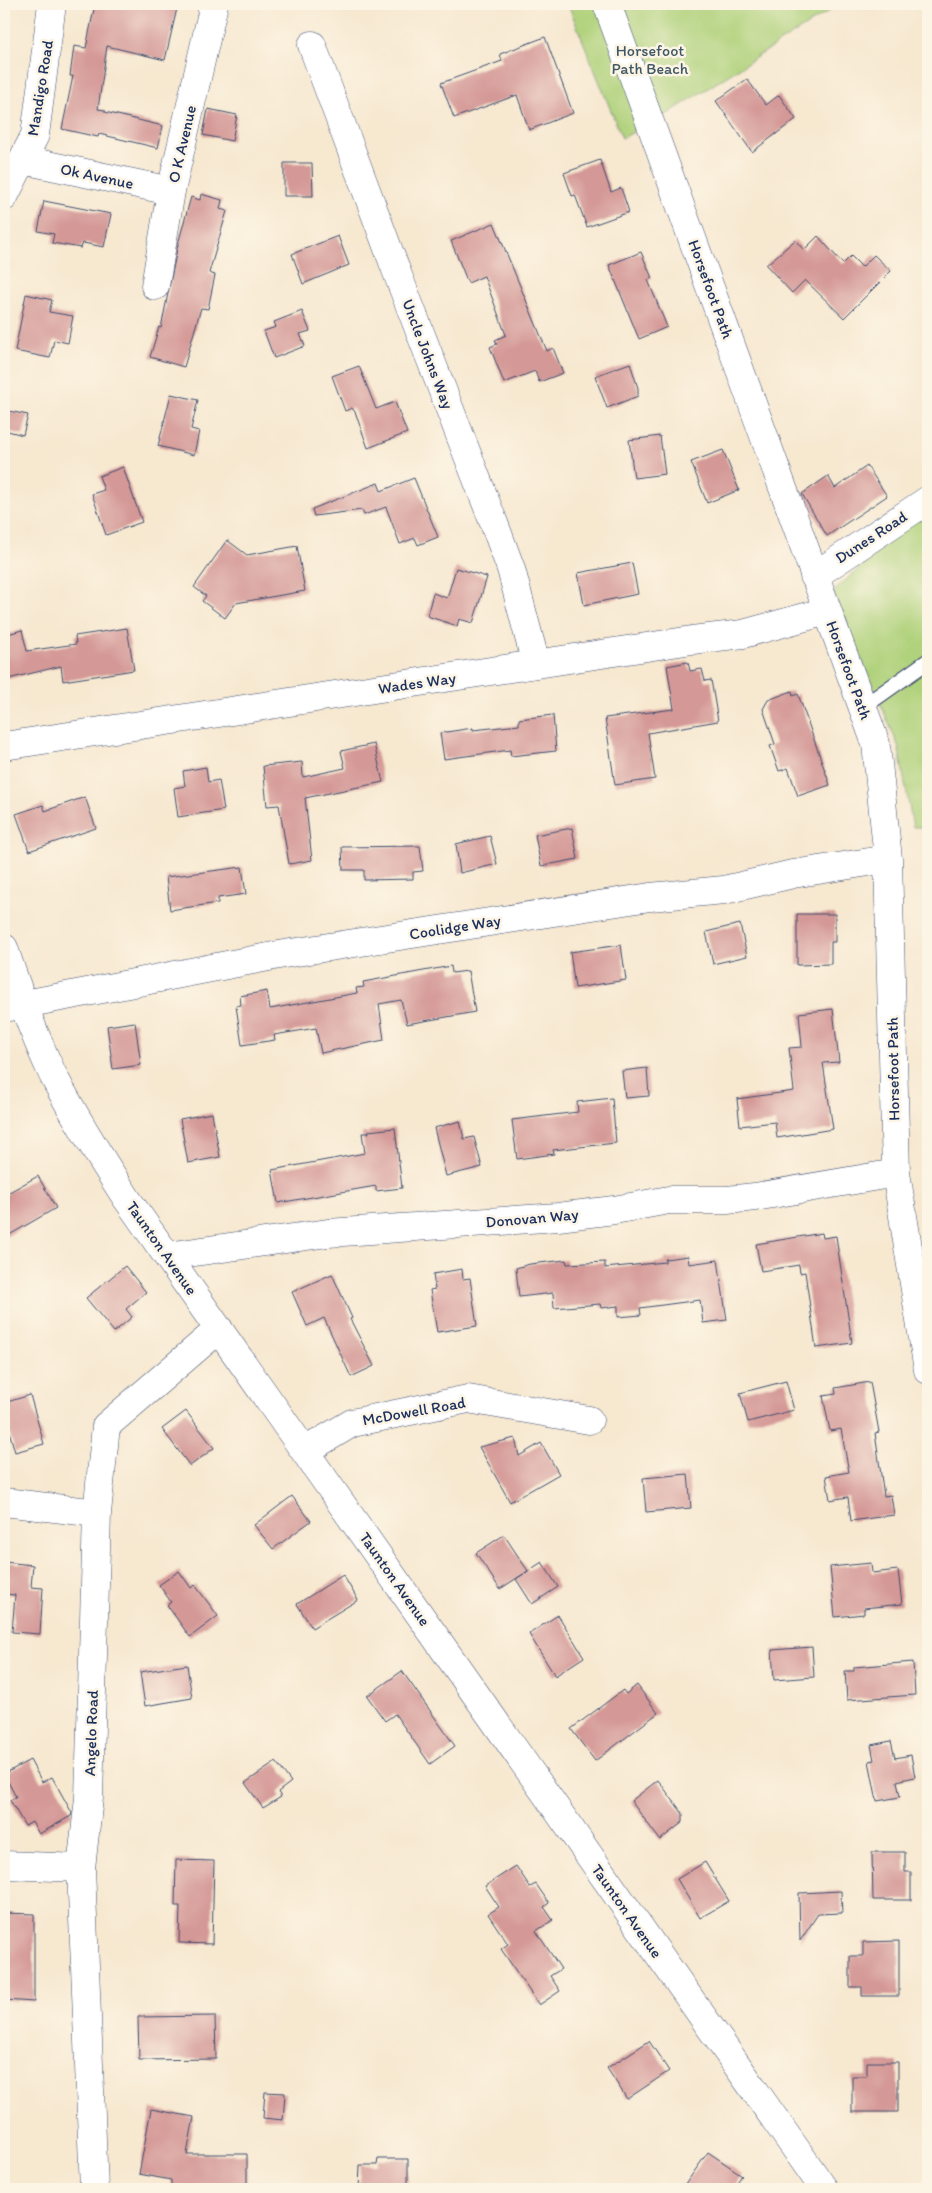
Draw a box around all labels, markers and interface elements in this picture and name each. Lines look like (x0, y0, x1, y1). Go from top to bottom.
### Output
street label: Mandigo Road (23, 38, 57, 137)
park label: Horsefoot Path Beach (612, 41, 689, 78)
street label: O K Avenue (164, 103, 200, 185)
street label: Ok Avenue (59, 159, 136, 193)
street label: Horsefoot Path (684, 237, 738, 341)
street label: Uncle Johns Way (398, 296, 458, 412)
street label: Dunes Road (831, 507, 911, 567)
street label: Horsefoot Path (822, 618, 876, 722)
street label: Wades Way (377, 668, 457, 698)
street label: Coolidge Way (408, 910, 503, 944)
street label: Horsefoot Path (883, 1016, 903, 1121)
street label: Taunton Avenue (123, 1197, 202, 1299)
street label: Donovan Way (485, 1204, 580, 1232)
street label: McDowell Road (361, 1393, 467, 1429)
street label: Taunton Avenue (356, 1528, 435, 1630)
street label: Angelo Road (80, 1689, 102, 1776)
street label: Taunton Avenue (588, 1860, 667, 1962)

